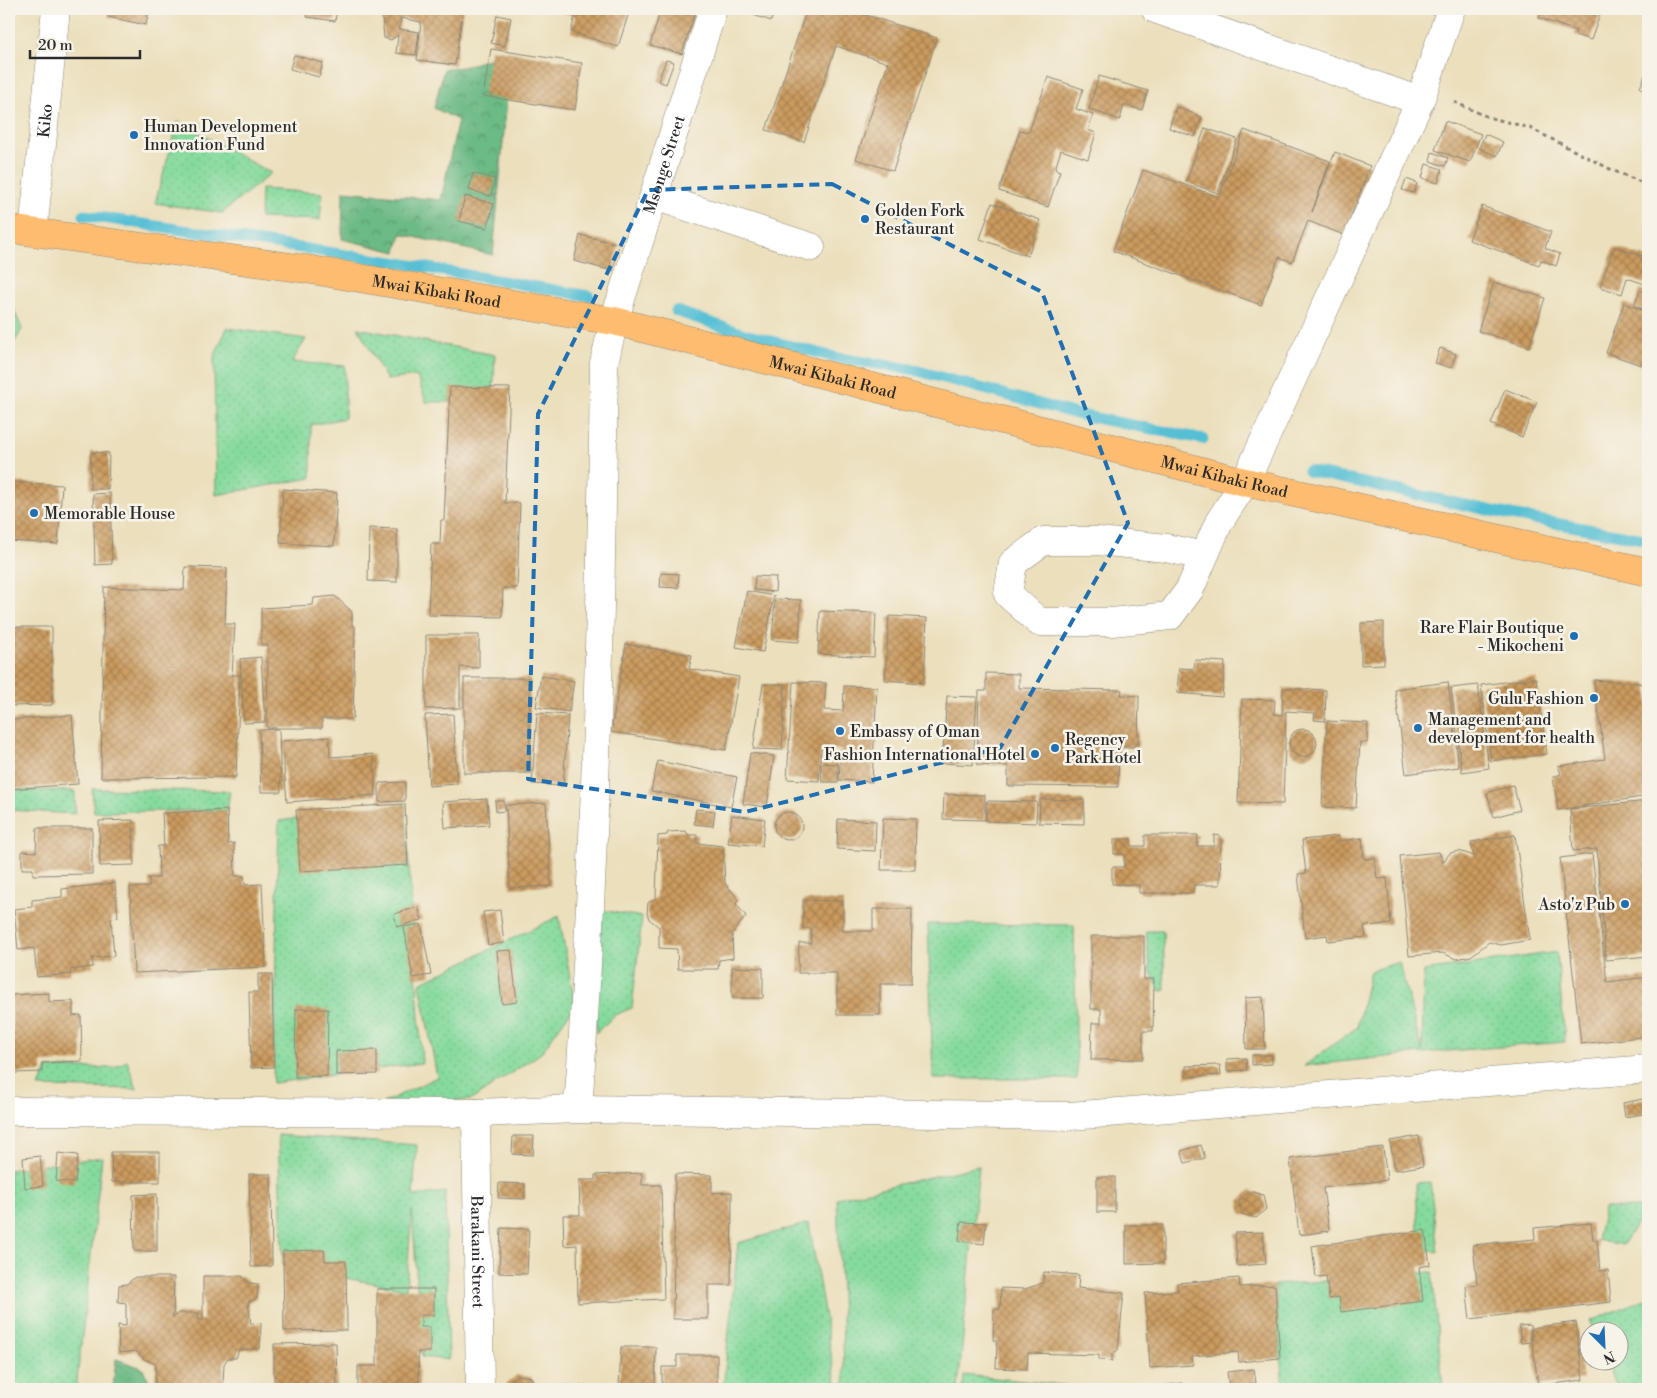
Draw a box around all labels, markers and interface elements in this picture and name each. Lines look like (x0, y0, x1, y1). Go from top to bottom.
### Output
scale bar (30, 28, 140, 60)
text: 20 m (38, 36, 73, 55)
street label: Kiko (34, 103, 57, 139)
street label: Msonge Street (640, 112, 690, 217)
place label: Human Development Innovation Fund (144, 117, 298, 155)
marker: Human Development Innovation Fund (128, 129, 140, 141)
place label: Golden Fork Restaurant (875, 201, 966, 239)
marker: Golden Fork Restaurant (859, 213, 871, 225)
street label: Mwai Kibaki Road (370, 271, 502, 313)
street label: Mwai Kibaki Road (767, 352, 898, 404)
street label: Mwai Kibaki Road (1159, 452, 1290, 502)
place label: Memorable House (44, 504, 175, 524)
marker: Memorable House (28, 507, 40, 519)
place label: Rare Flair Boutique - Mikocheni (1420, 618, 1564, 656)
marker: Rare Flair Boutique - Mikocheni (1568, 630, 1580, 642)
place label: Gulu Fashion (1488, 689, 1584, 709)
marker: Gulu Fashion (1588, 692, 1600, 704)
place label: Management and development for health (1428, 710, 1595, 748)
place label: Embassy of Oman (850, 722, 980, 742)
marker: Management and development for health (1412, 722, 1424, 734)
marker: Embassy of Oman (834, 725, 846, 737)
place label: Regency Park Hotel (1065, 730, 1142, 768)
marker: Regency Park Hotel (1049, 742, 1061, 754)
place label: Fashion International Hotel (824, 745, 1025, 765)
marker: Fashion International Hotel (1029, 748, 1041, 760)
place label: Asto'z Pub (1538, 895, 1615, 915)
marker: Asto'z Pub (1619, 898, 1631, 910)
street label: Barakani Street (466, 1194, 488, 1309)
north arrow (1580, 1320, 1630, 1370)
text: N (1600, 1346, 1618, 1367)

